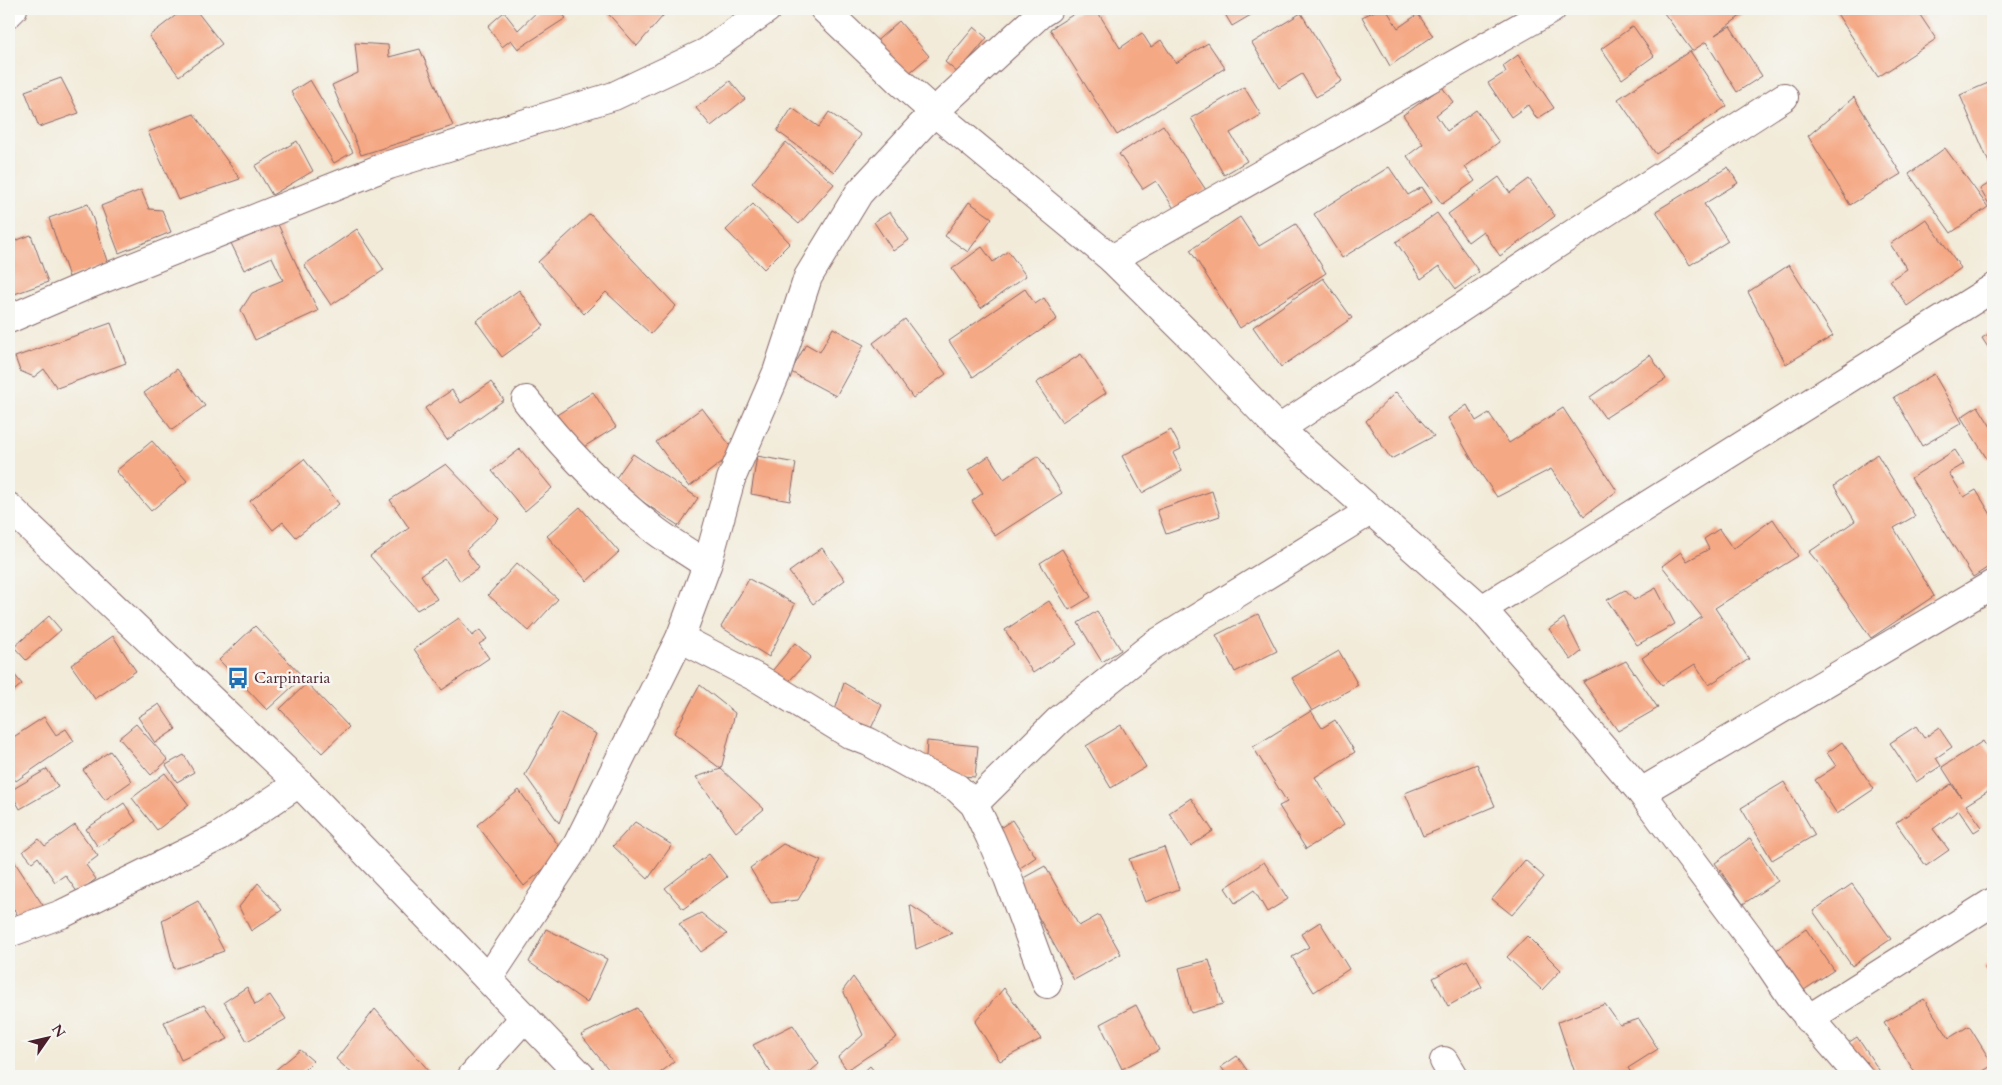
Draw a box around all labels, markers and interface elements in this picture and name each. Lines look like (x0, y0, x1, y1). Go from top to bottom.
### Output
bus stop icon: Carpintaria (225, 665, 251, 691)
place label: Carpintaria (254, 667, 330, 689)
north arrow (22, 1012, 72, 1062)
text: N (47, 1021, 70, 1041)

